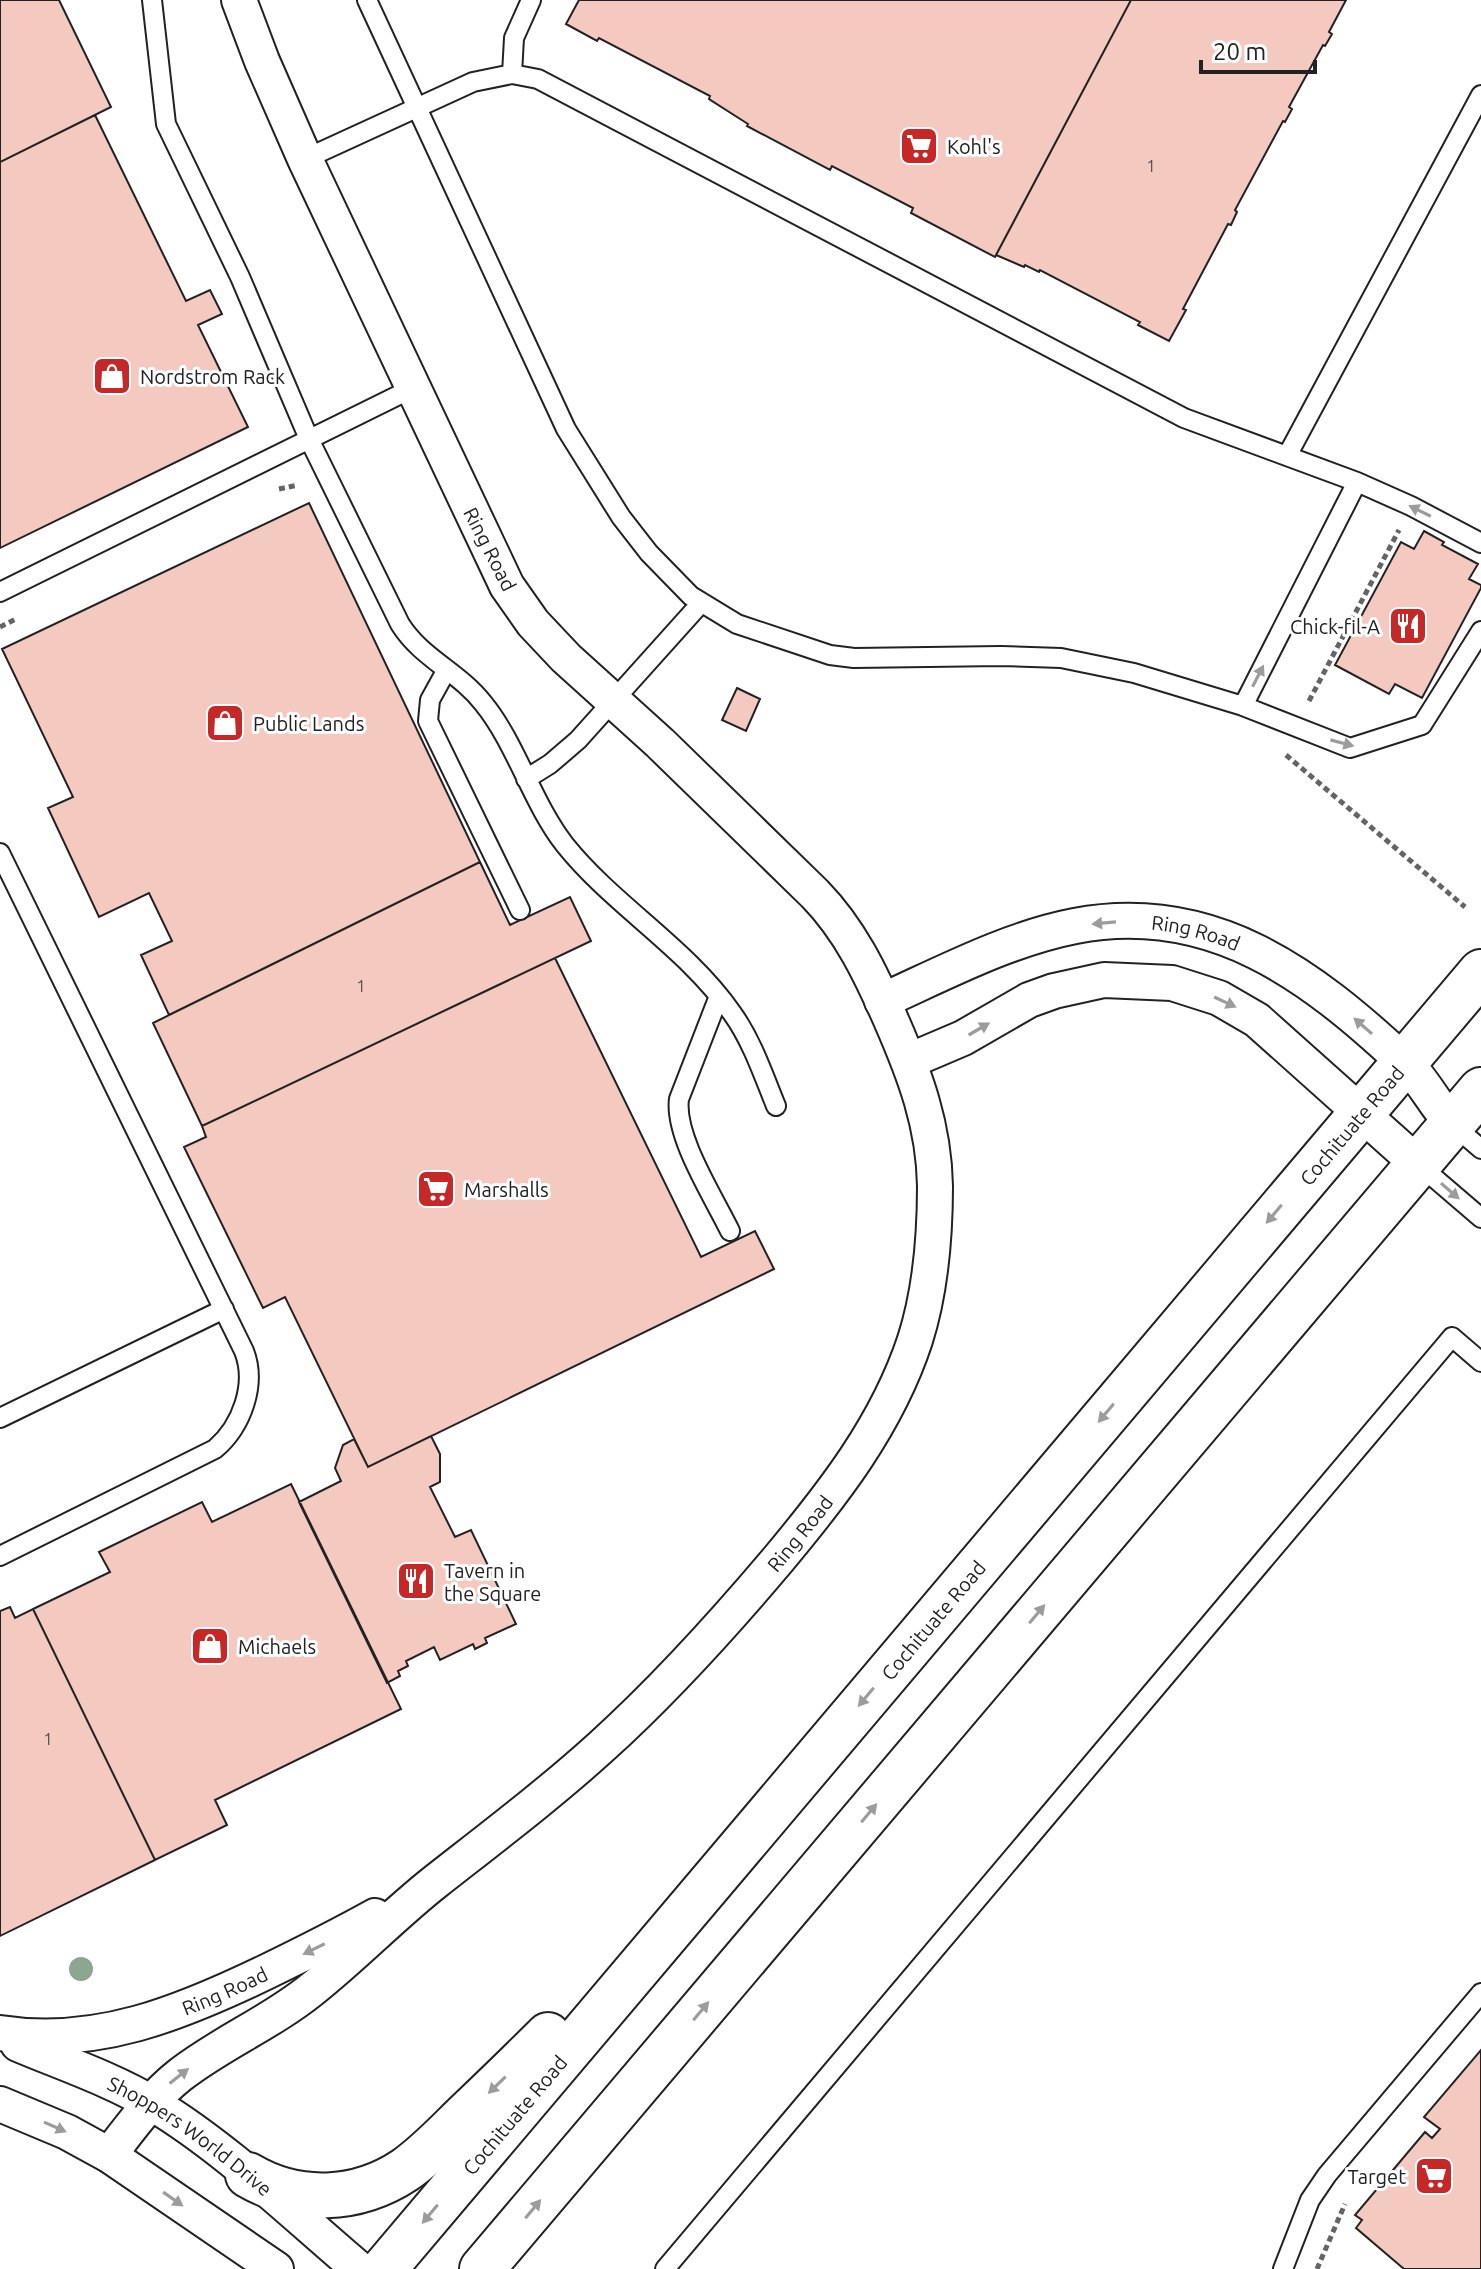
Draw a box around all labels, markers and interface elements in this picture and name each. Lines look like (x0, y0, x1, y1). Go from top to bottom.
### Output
scale bar (1201, 24, 1315, 74)
text: 20 m (1213, 38, 1266, 65)
supermarket icon: Kohl's (898, 125, 940, 167)
place label: Kohl's (947, 135, 1001, 158)
house number: 1 (1146, 157, 1156, 175)
shop icon: Nordstrom Rack (91, 355, 133, 397)
place label: Nordstrom Rack (140, 365, 285, 388)
street label: Ring Road (459, 503, 521, 595)
one-way arrow (1409, 504, 1432, 517)
restaurant icon: Chick-fil-A (1387, 605, 1429, 647)
place label: Chick-fil-A (1290, 615, 1380, 638)
one-way arrow (1252, 664, 1265, 687)
shop icon: Public Lands (204, 702, 246, 744)
place label: Public Lands (253, 712, 364, 735)
one-way arrow (1329, 737, 1354, 749)
street label: Ring Road (1150, 910, 1244, 955)
one-way arrow (1091, 917, 1116, 930)
house number: 1 (356, 977, 366, 995)
one-way arrow (1214, 995, 1237, 1009)
one-way arrow (1353, 1018, 1372, 1036)
one-way arrow (968, 1022, 991, 1036)
street label: Cochituate Road (1295, 1061, 1408, 1189)
supermarket icon: Marshalls (415, 1168, 457, 1210)
place label: Marshalls (464, 1178, 549, 1201)
one-way arrow (1439, 1182, 1459, 1199)
one-way arrow (1266, 1204, 1283, 1224)
one-way arrow (1098, 1402, 1115, 1422)
street label: Ring Road (762, 1491, 837, 1576)
street label: Cochituate Road (876, 1556, 990, 1684)
place label: Tavern in the Square (444, 1559, 541, 1605)
restaurant icon: Tavern in the Square (395, 1560, 437, 1602)
one-way arrow (1028, 1605, 1045, 1625)
shop icon: Michaels (189, 1625, 231, 1667)
place label: Michaels (238, 1635, 316, 1658)
one-way arrow (858, 1686, 875, 1706)
house number: 1 (43, 1730, 53, 1748)
one-way arrow (860, 1803, 877, 1823)
one-way arrow (302, 1942, 325, 1956)
street label: Ring Road (179, 1962, 271, 2019)
one-way arrow (692, 2001, 709, 2021)
street label: Cochituate Road (458, 2051, 571, 2179)
one-way arrow (169, 2069, 189, 2085)
street label: Shoppers World Drive (104, 2071, 277, 2200)
one-way arrow (488, 2075, 507, 2094)
one-way arrow (44, 2120, 67, 2133)
supermarket icon: Target (1413, 2155, 1455, 2197)
place label: Target (1347, 2165, 1406, 2188)
one-way arrow (163, 2191, 184, 2206)
one-way arrow (524, 2200, 541, 2220)
one-way arrow (422, 2204, 439, 2224)

